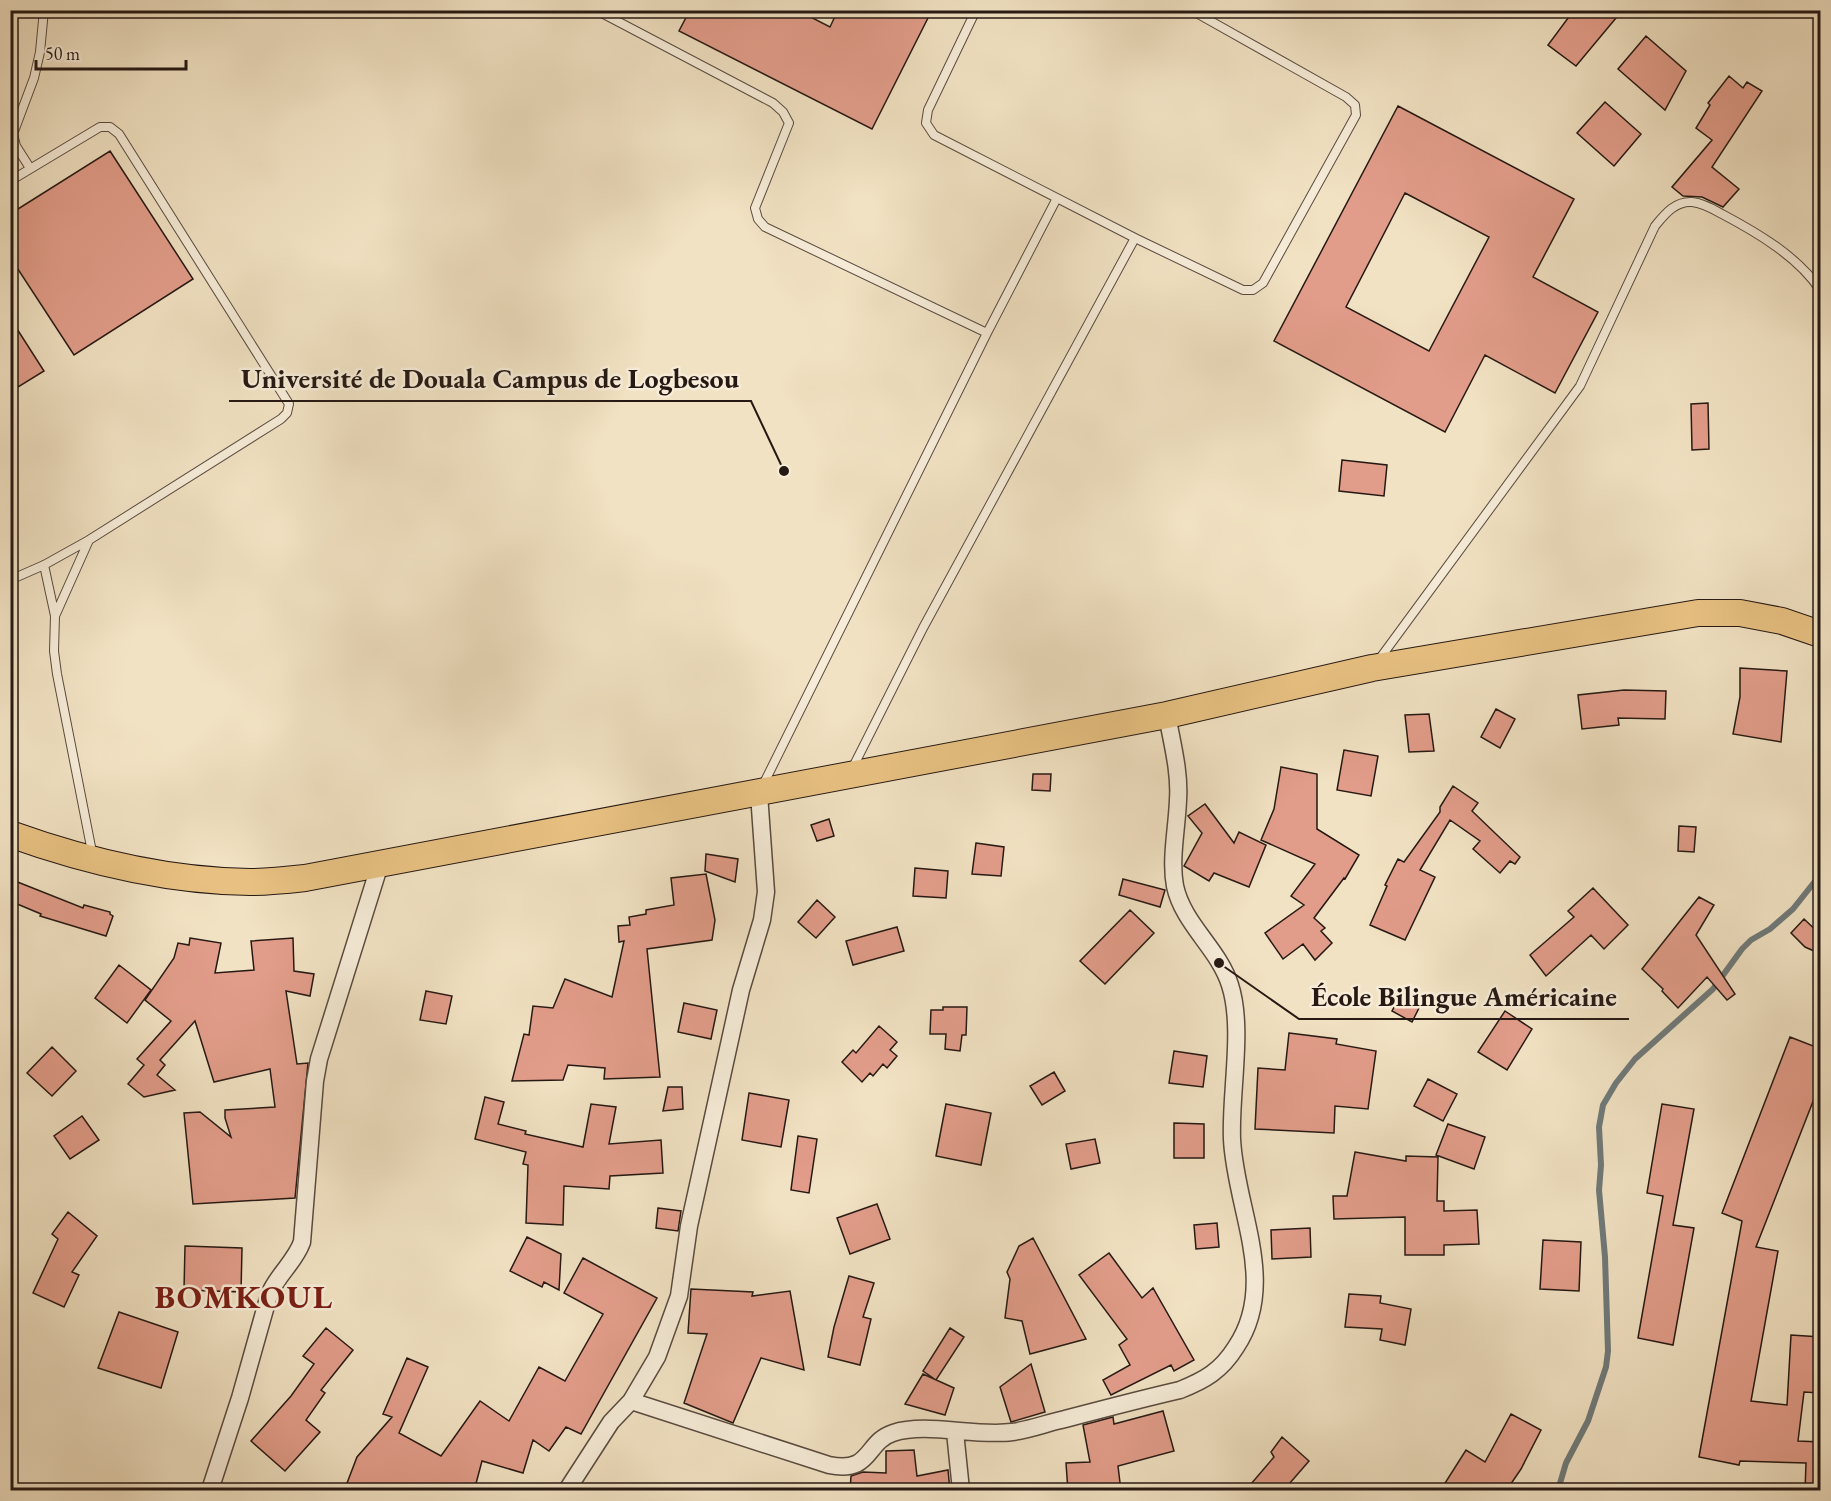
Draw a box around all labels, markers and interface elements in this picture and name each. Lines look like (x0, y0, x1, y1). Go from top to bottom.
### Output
scale bar (36, 33, 186, 71)
text: 50 m (45, 42, 80, 65)
callout: Université de Douala Campus de Logbesou (229, 355, 751, 401)
text: Université de Douala Campus de Logbesou (241, 360, 740, 396)
callout: École Bilingue Américaine (1299, 973, 1629, 1019)
text: École Bilingue Américaine (1311, 978, 1617, 1014)
district label: BOMKOUL (154, 1275, 334, 1318)

